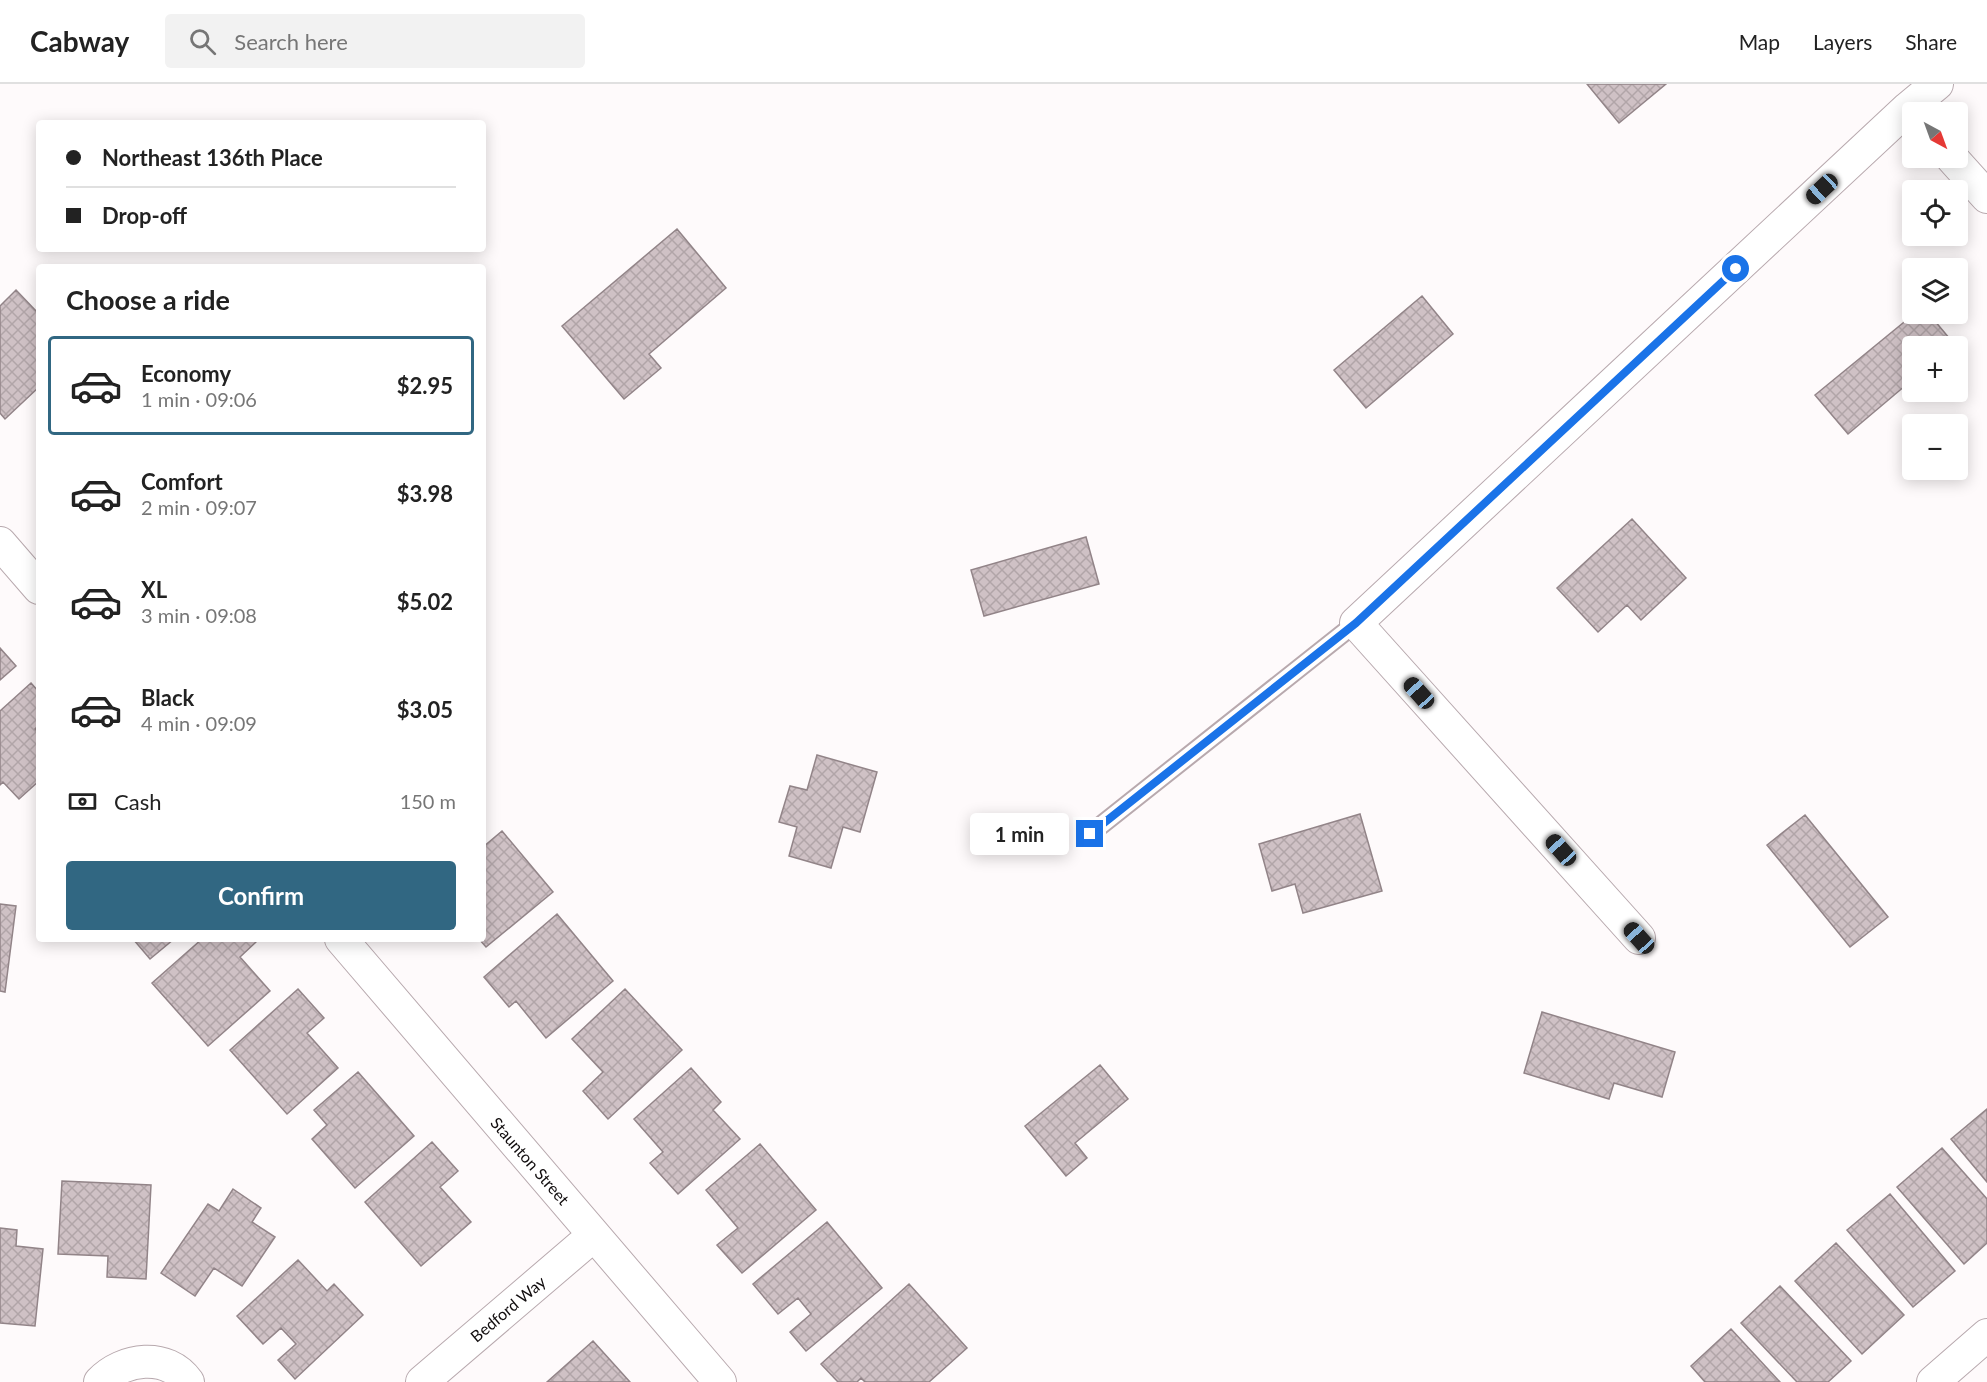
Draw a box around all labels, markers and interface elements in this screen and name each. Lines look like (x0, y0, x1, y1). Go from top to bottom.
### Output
search box (165, 14, 585, 68)
text: Cabway (30, 24, 129, 58)
icon: search (186, 25, 219, 58)
text: Search here (234, 28, 348, 55)
text: Map (1739, 29, 1780, 54)
text: Layers (1813, 29, 1872, 54)
text: Share (1905, 29, 1957, 54)
north arrow (1902, 102, 1968, 168)
map controls (1902, 102, 1968, 480)
text: Northeast 136th Place (102, 144, 323, 171)
car (1803, 170, 1841, 208)
button: locate (1902, 180, 1968, 246)
text: Drop-off (102, 202, 187, 229)
route start (1722, 255, 1749, 282)
button: layers (1902, 258, 1968, 324)
text: Choose a ride (66, 283, 230, 316)
button: + (1902, 336, 1968, 402)
icon: car (69, 359, 123, 413)
text: Economy (141, 360, 231, 387)
text: $2.95 (397, 372, 453, 399)
text: 1 min · 09:06 (141, 387, 257, 411)
button: − (1902, 414, 1968, 480)
icon: car (69, 467, 123, 521)
text: Comfort (141, 468, 223, 495)
text: $3.98 (397, 480, 453, 507)
text: 2 min · 09:07 (141, 495, 257, 519)
icon: car (69, 575, 123, 629)
text: XL (141, 576, 167, 603)
text: $5.02 (397, 588, 453, 615)
text: 3 min · 09:08 (141, 603, 257, 627)
car (1400, 674, 1438, 712)
icon: car (69, 683, 123, 737)
text: Black (141, 684, 194, 711)
text: $3.05 (397, 696, 453, 723)
text: 4 min · 09:09 (141, 711, 257, 735)
icon: cash (66, 785, 99, 818)
text: Cash (114, 788, 161, 815)
text: 150 m (400, 789, 456, 813)
callout: 1 min (970, 813, 1069, 855)
route end (1076, 820, 1103, 847)
text: 1 min (995, 822, 1044, 846)
car (1542, 831, 1580, 869)
button: Confirm (66, 861, 456, 930)
car (1620, 919, 1658, 957)
street label: Staunton Street (487, 1113, 574, 1208)
street label: Bedford Way (466, 1271, 550, 1345)

